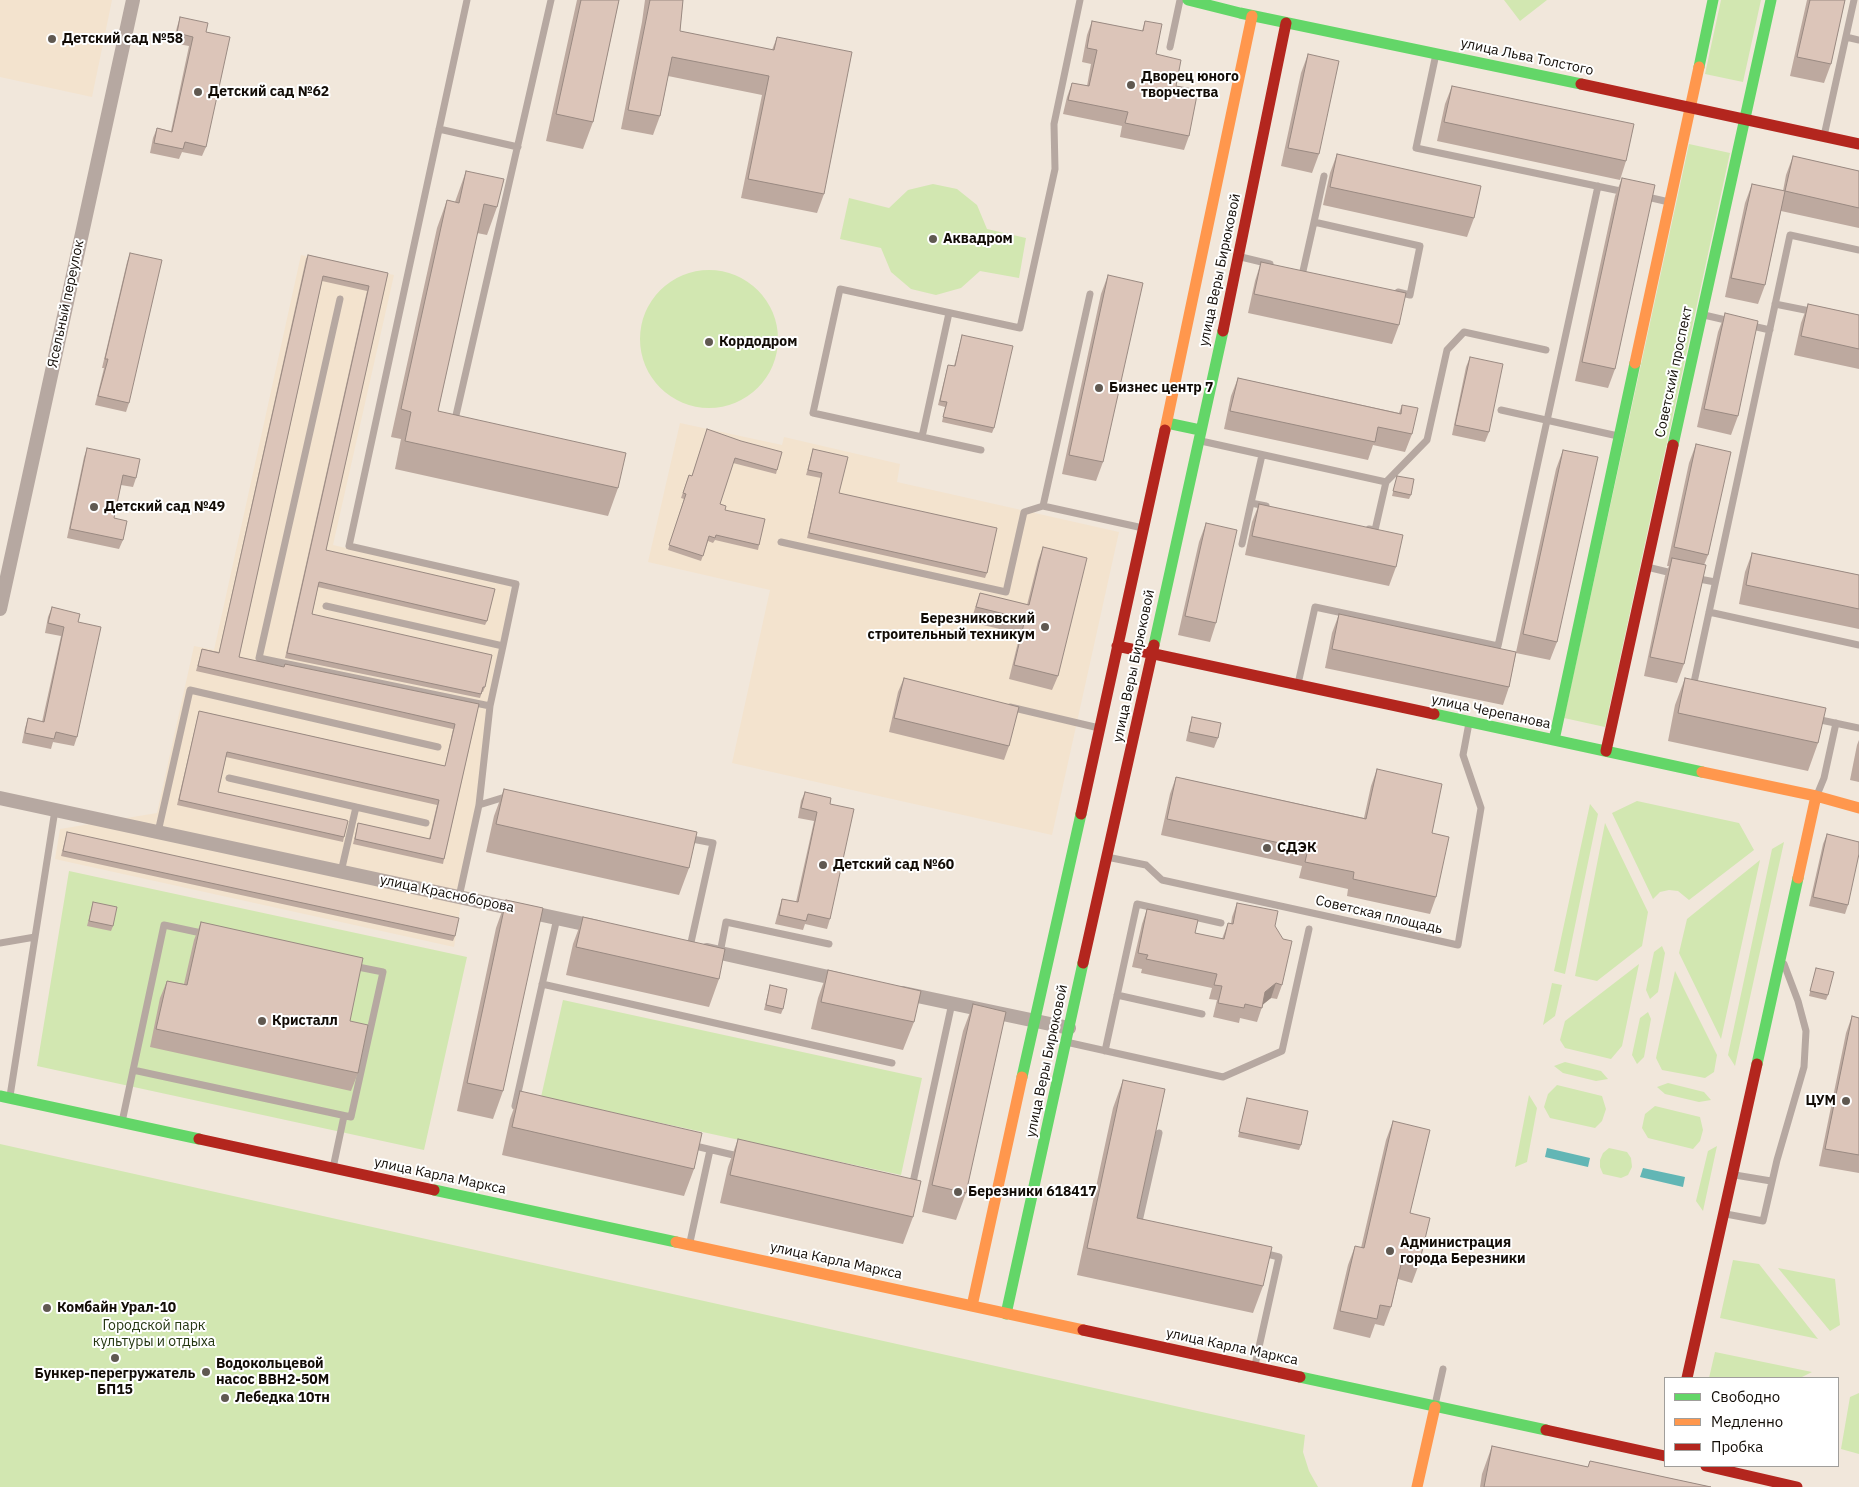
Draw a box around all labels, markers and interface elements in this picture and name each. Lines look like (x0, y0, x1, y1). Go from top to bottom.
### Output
place label: Детский сад №58 (62, 31, 183, 47)
marker: Детский сад №58 (46, 33, 58, 45)
street label: улица Льва Толстого (1459, 35, 1595, 79)
place label: Дворец юного творчества (1141, 69, 1239, 102)
marker: Дворец юного творчества (1125, 79, 1137, 91)
place label: Детский сад №62 (208, 84, 329, 100)
marker: Детский сад №62 (192, 86, 204, 98)
street label: улица Веры Бирюковой (1196, 192, 1244, 348)
place label: Аквадром (943, 231, 1013, 247)
marker: Аквадром (927, 233, 939, 245)
street label: Ясельный переулок (44, 239, 88, 369)
street label: Советский проспект (1652, 305, 1696, 439)
place label: Кордодром (719, 334, 797, 350)
marker: Кордодром (703, 336, 715, 348)
place label: Бизнес центр 7 (1109, 380, 1214, 396)
marker: Бизнес центр 7 (1093, 382, 1105, 394)
place label: Детский сад №49 (104, 499, 225, 515)
marker: Детский сад №49 (88, 501, 100, 513)
street label: улица Веры Бирюковой (1110, 588, 1158, 744)
place label: Березниковский строительный техникум (868, 611, 1035, 644)
marker: Березниковский строительный техникум (1039, 621, 1051, 633)
street label: улица Черепанова (1430, 691, 1552, 733)
place label: СДЭК (1277, 840, 1316, 856)
marker: СДЭК (1261, 842, 1273, 854)
place label: Детский сад №60 (833, 857, 954, 873)
marker: Детский сад №60 (817, 859, 829, 871)
street label: улица Красноборова (378, 872, 516, 916)
street label: Советская площадь (1314, 892, 1444, 938)
street label: улица Веры Бирюковой (1023, 983, 1071, 1139)
place label: Кристалл (272, 1013, 338, 1029)
marker: Кристалл (256, 1015, 268, 1027)
place label: ЦУМ (1805, 1093, 1836, 1109)
marker: ЦУМ (1840, 1095, 1852, 1107)
street label: улица Карла Маркса (372, 1154, 508, 1198)
place label: Березники 618417 (968, 1184, 1097, 1200)
marker: Березники 618417 (952, 1186, 964, 1198)
place label: Администрация города Березники (1400, 1235, 1526, 1268)
street label: улица Карла Маркса (768, 1239, 904, 1283)
marker: Администрация города Березники (1384, 1245, 1396, 1257)
place label: Комбайн Урал-10 (57, 1300, 176, 1316)
marker: Комбайн Урал-10 (41, 1302, 53, 1314)
park label: Городской парк культуры и отдыха (93, 1318, 215, 1350)
street label: улица Карла Маркса (1164, 1325, 1300, 1369)
marker: Бункер-перегружатель БП15 (109, 1352, 121, 1364)
place label: Водокольцевой насос ВВН2-50М (216, 1356, 329, 1388)
place label: Бункер-перегружатель БП15 (35, 1366, 195, 1398)
marker: Водокольцевой насос ВВН2-50М (200, 1366, 212, 1378)
legend (1664, 1377, 1839, 1467)
text: Свободно (1711, 1387, 1780, 1406)
place label: Лебедка 10тн (235, 1390, 330, 1406)
marker: Лебедка 10тн (219, 1392, 231, 1404)
text: Медленно (1711, 1412, 1783, 1431)
text: Пробка (1711, 1437, 1763, 1456)

